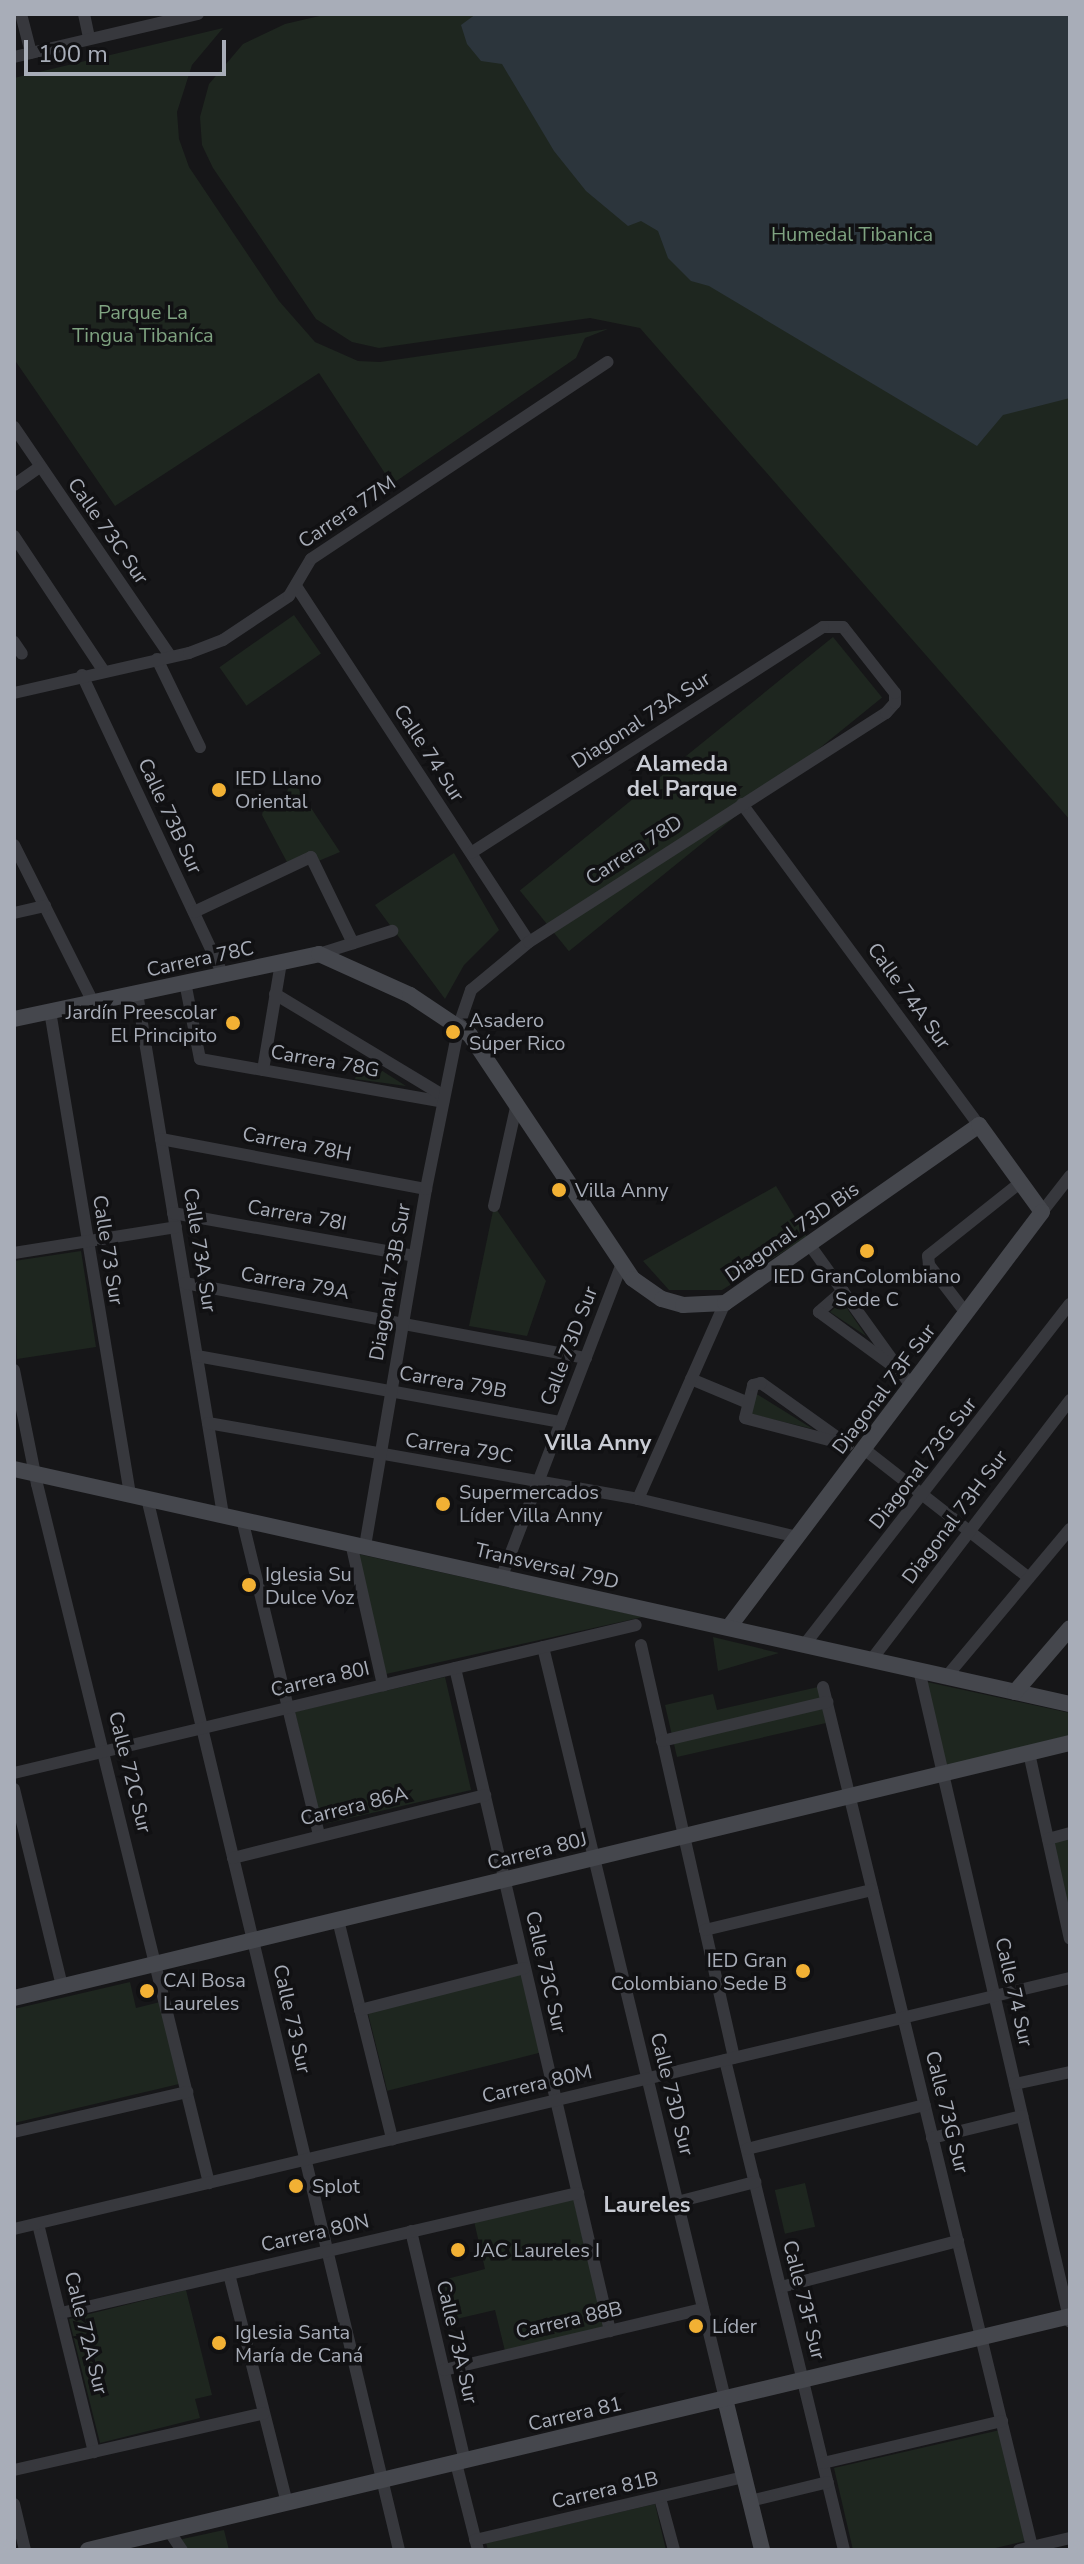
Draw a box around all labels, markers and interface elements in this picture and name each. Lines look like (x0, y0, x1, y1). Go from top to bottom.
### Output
scale bar (28, 24, 230, 74)
text: 100 m (38, 38, 108, 70)
park label: Humedal Tibanica (771, 222, 933, 246)
park label: Parque La Tingua Tibaníca (72, 301, 214, 348)
street label: Carrera 77M (294, 471, 400, 553)
street label: Calle 73C Sur (62, 473, 154, 589)
street label: Diagonal 73A Sur (567, 666, 715, 774)
street label: Calle 74 Sur (389, 700, 469, 806)
district label: Alameda del Parque (627, 751, 737, 802)
street label: Calle 73B Sur (133, 754, 207, 878)
place label: IED Llano Oriental (235, 766, 322, 813)
marker: IED Llano Oriental (210, 781, 228, 799)
street label: Carrera 78D (581, 810, 687, 890)
street label: Carrera 78C (144, 936, 256, 982)
street label: Calle 74A Sur (862, 938, 956, 1054)
place label: Jardín Preescolar El Principito (66, 1000, 217, 1047)
place label: Asadero Súper Rico (469, 1008, 565, 1055)
marker: Jardín Preescolar El Principito (224, 1014, 242, 1032)
marker: Asadero Súper Rico (444, 1023, 462, 1041)
street label: Carrera 78G (269, 1040, 381, 1082)
street label: Carrera 78H (240, 1122, 354, 1166)
street label: Diagonal 73D Bis (721, 1177, 863, 1287)
place label: Villa Anny (575, 1178, 668, 1202)
marker: Villa Anny (550, 1181, 568, 1199)
street label: Calle 73A Sur (178, 1186, 222, 1314)
street label: Calle 73 Sur (87, 1193, 129, 1307)
street label: Carrera 78I (245, 1194, 349, 1236)
street label: Diagonal 73B Sur (364, 1201, 416, 1363)
marker: IED GranColombiano Sede C (858, 1242, 876, 1260)
street label: Carrera 79A (239, 1262, 351, 1304)
place label: IED GranColombiano Sede C (773, 1264, 961, 1311)
street label: Calle 73D Sur (535, 1283, 603, 1409)
street label: Diagonal 73F Sur (827, 1319, 941, 1459)
street label: Carrera 79B (397, 1361, 509, 1403)
street label: Diagonal 73G Sur (864, 1392, 982, 1534)
street label: Carrera 79C (403, 1428, 515, 1468)
district label: Villa Anny (545, 1431, 651, 1457)
street label: Diagonal 73H Sur (897, 1445, 1013, 1589)
place label: Supermercados Líder Villa Anny (459, 1480, 603, 1527)
marker: Supermercados Líder Villa Anny (434, 1495, 452, 1513)
street label: Transversal 79D (473, 1538, 621, 1594)
place label: Iglesia Su Dulce Voz (265, 1562, 355, 1609)
marker: Iglesia Su Dulce Voz (240, 1576, 258, 1594)
street label: Carrera 80I (268, 1656, 372, 1702)
street label: Calle 72C Sur (103, 1709, 157, 1835)
street label: Carrera 86A (298, 1781, 410, 1831)
street label: Carrera 80J (485, 1827, 589, 1875)
street label: Calle 73C Sur (520, 1909, 572, 2035)
street label: Calle 74 Sur (990, 1935, 1038, 2049)
place label: IED Gran Colombiano Sede B (611, 1948, 787, 1995)
street label: Calle 73 Sur (268, 1962, 316, 2076)
marker: IED Gran Colombiano Sede B (794, 1962, 812, 1980)
place label: CAI Bosa Laureles (163, 1968, 246, 2015)
marker: CAI Bosa Laureles (138, 1982, 156, 2000)
street label: Calle 73D Sur (645, 2030, 699, 2158)
street label: Calle 73G Sur (920, 2048, 974, 2176)
street label: Carrera 80M (480, 2060, 594, 2108)
place label: Splot (312, 2174, 360, 2198)
marker: Splot (287, 2177, 305, 2195)
district label: Laureles (603, 2193, 691, 2219)
street label: Carrera 80N (259, 2209, 371, 2257)
place label: JAC Laureles I (474, 2238, 600, 2262)
street label: Calle 73F Sur (778, 2238, 830, 2362)
marker: JAC Laureles I (449, 2241, 467, 2259)
street label: Calle 72A Sur (59, 2269, 113, 2397)
street label: Calle 73A Sur (431, 2278, 483, 2406)
street label: Carrera 88B (513, 2296, 625, 2344)
place label: Líder (712, 2314, 757, 2338)
marker: Líder (687, 2317, 705, 2335)
place label: Iglesia Santa María de Caná (235, 2320, 363, 2367)
marker: Iglesia Santa María de Caná (210, 2334, 228, 2352)
street label: Carrera 81 (526, 2392, 624, 2436)
street label: Carrera 81B (549, 2466, 661, 2514)

